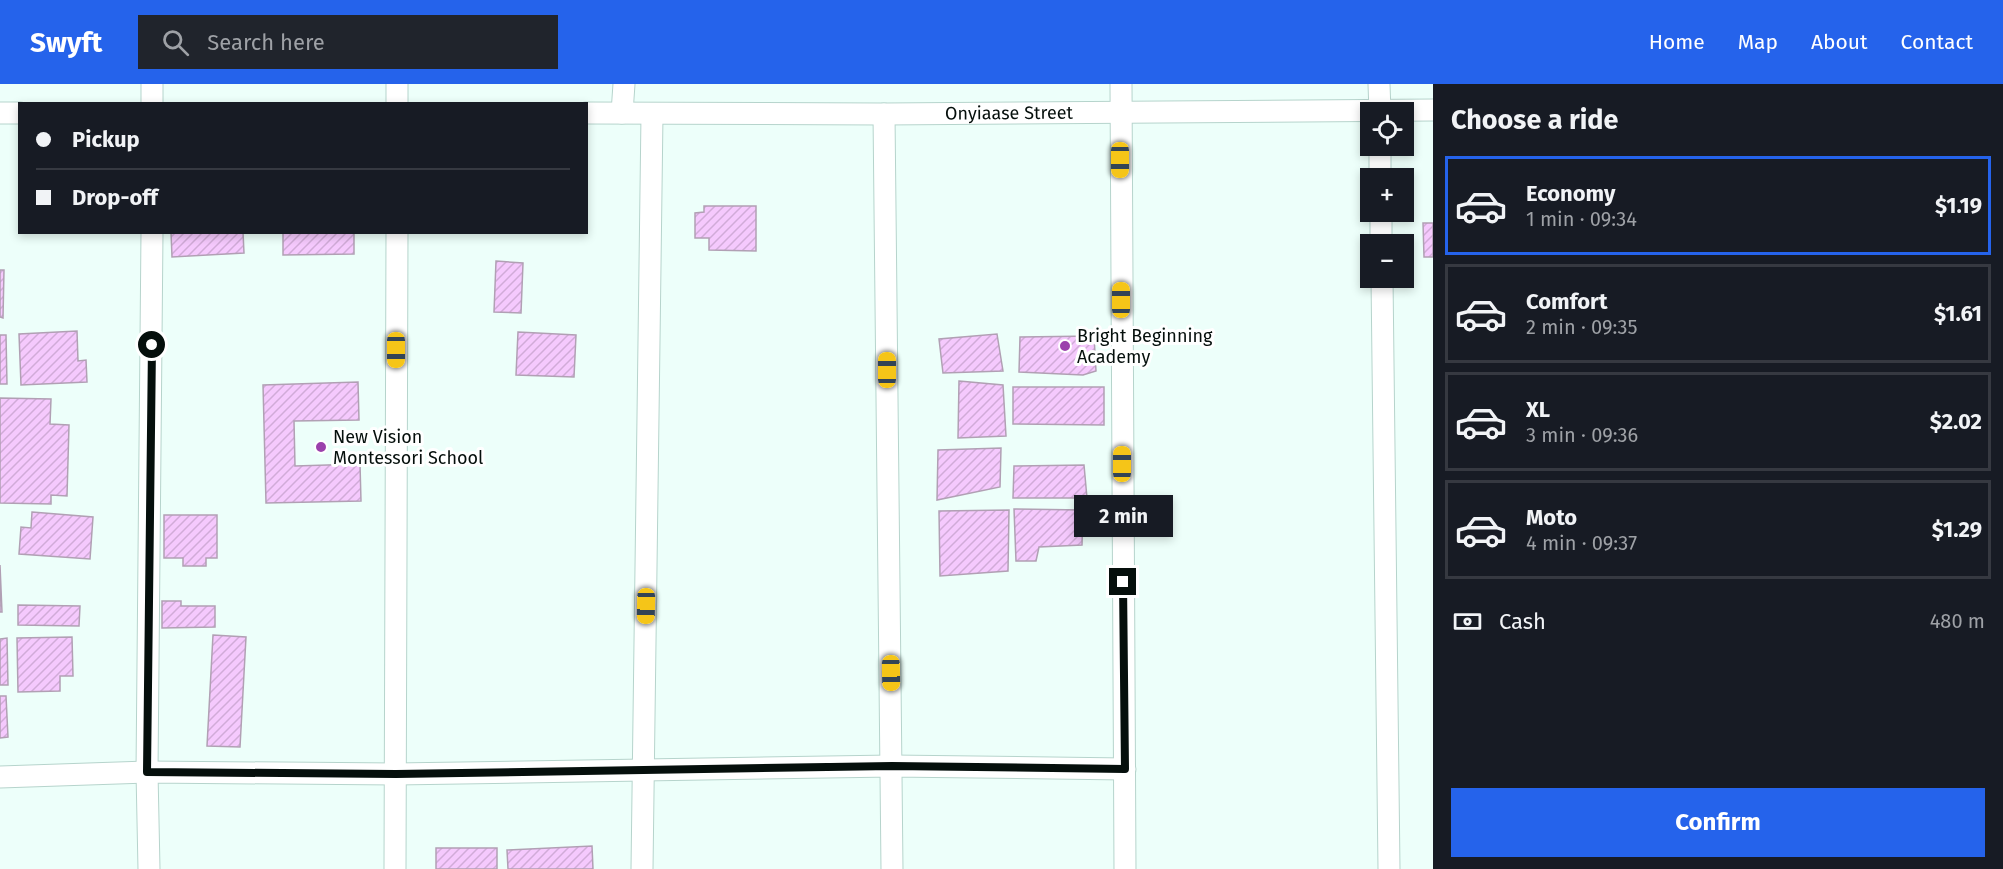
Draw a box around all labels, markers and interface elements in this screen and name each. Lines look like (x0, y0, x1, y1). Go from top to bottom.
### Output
search box (138, 15, 558, 69)
text: Swyft (30, 26, 102, 59)
icon: search (159, 26, 192, 59)
text: Search here (207, 29, 325, 56)
text: Home (1649, 29, 1705, 55)
text: Map (1738, 29, 1778, 55)
text: About (1811, 29, 1868, 55)
text: Contact (1901, 29, 1973, 55)
street label: Onyiaase Street (945, 102, 1074, 125)
map controls (1360, 102, 1414, 288)
button: locate (1360, 102, 1414, 156)
text: Choose a ride (1451, 104, 1618, 136)
text: Pickup (72, 126, 140, 153)
car (1111, 142, 1129, 178)
button: + (1360, 168, 1414, 222)
icon: car (1454, 179, 1508, 233)
text: Economy (1526, 180, 1615, 207)
text: Drop-off (72, 184, 158, 211)
text: $1.19 (1935, 192, 1982, 219)
text: 1 min · 09:34 (1526, 207, 1637, 231)
button: − (1360, 234, 1414, 288)
car (1112, 282, 1130, 318)
icon: car (1454, 287, 1508, 341)
text: Comfort (1526, 288, 1607, 315)
text: $1.61 (1934, 300, 1982, 327)
text: 2 min · 09:35 (1526, 315, 1638, 339)
place label: Bright Beginning Academy (1077, 325, 1213, 368)
route start (138, 331, 165, 358)
car (387, 332, 405, 368)
marker: Bright Beginning Academy (1058, 339, 1072, 353)
car (878, 352, 896, 388)
icon: car (1454, 395, 1508, 449)
text: XL (1526, 396, 1550, 423)
text: $2.02 (1930, 408, 1982, 435)
text: 3 min · 09:36 (1526, 423, 1638, 447)
place label: New Vision Montessori School (333, 426, 483, 469)
marker: New Vision Montessori School (314, 440, 328, 454)
car (1113, 446, 1131, 482)
callout: 2 min (1074, 495, 1172, 537)
icon: car (1454, 503, 1508, 557)
text: 2 min (1099, 504, 1148, 528)
text: Moto (1526, 504, 1577, 531)
text: $1.29 (1932, 516, 1982, 543)
text: 4 min · 09:37 (1526, 531, 1637, 555)
route end (1109, 568, 1136, 595)
car (637, 588, 655, 624)
icon: cash (1451, 605, 1484, 638)
text: Cash (1499, 608, 1546, 635)
text: 480 m (1930, 609, 1985, 633)
car (882, 655, 900, 691)
button: Confirm (1451, 788, 1985, 857)

